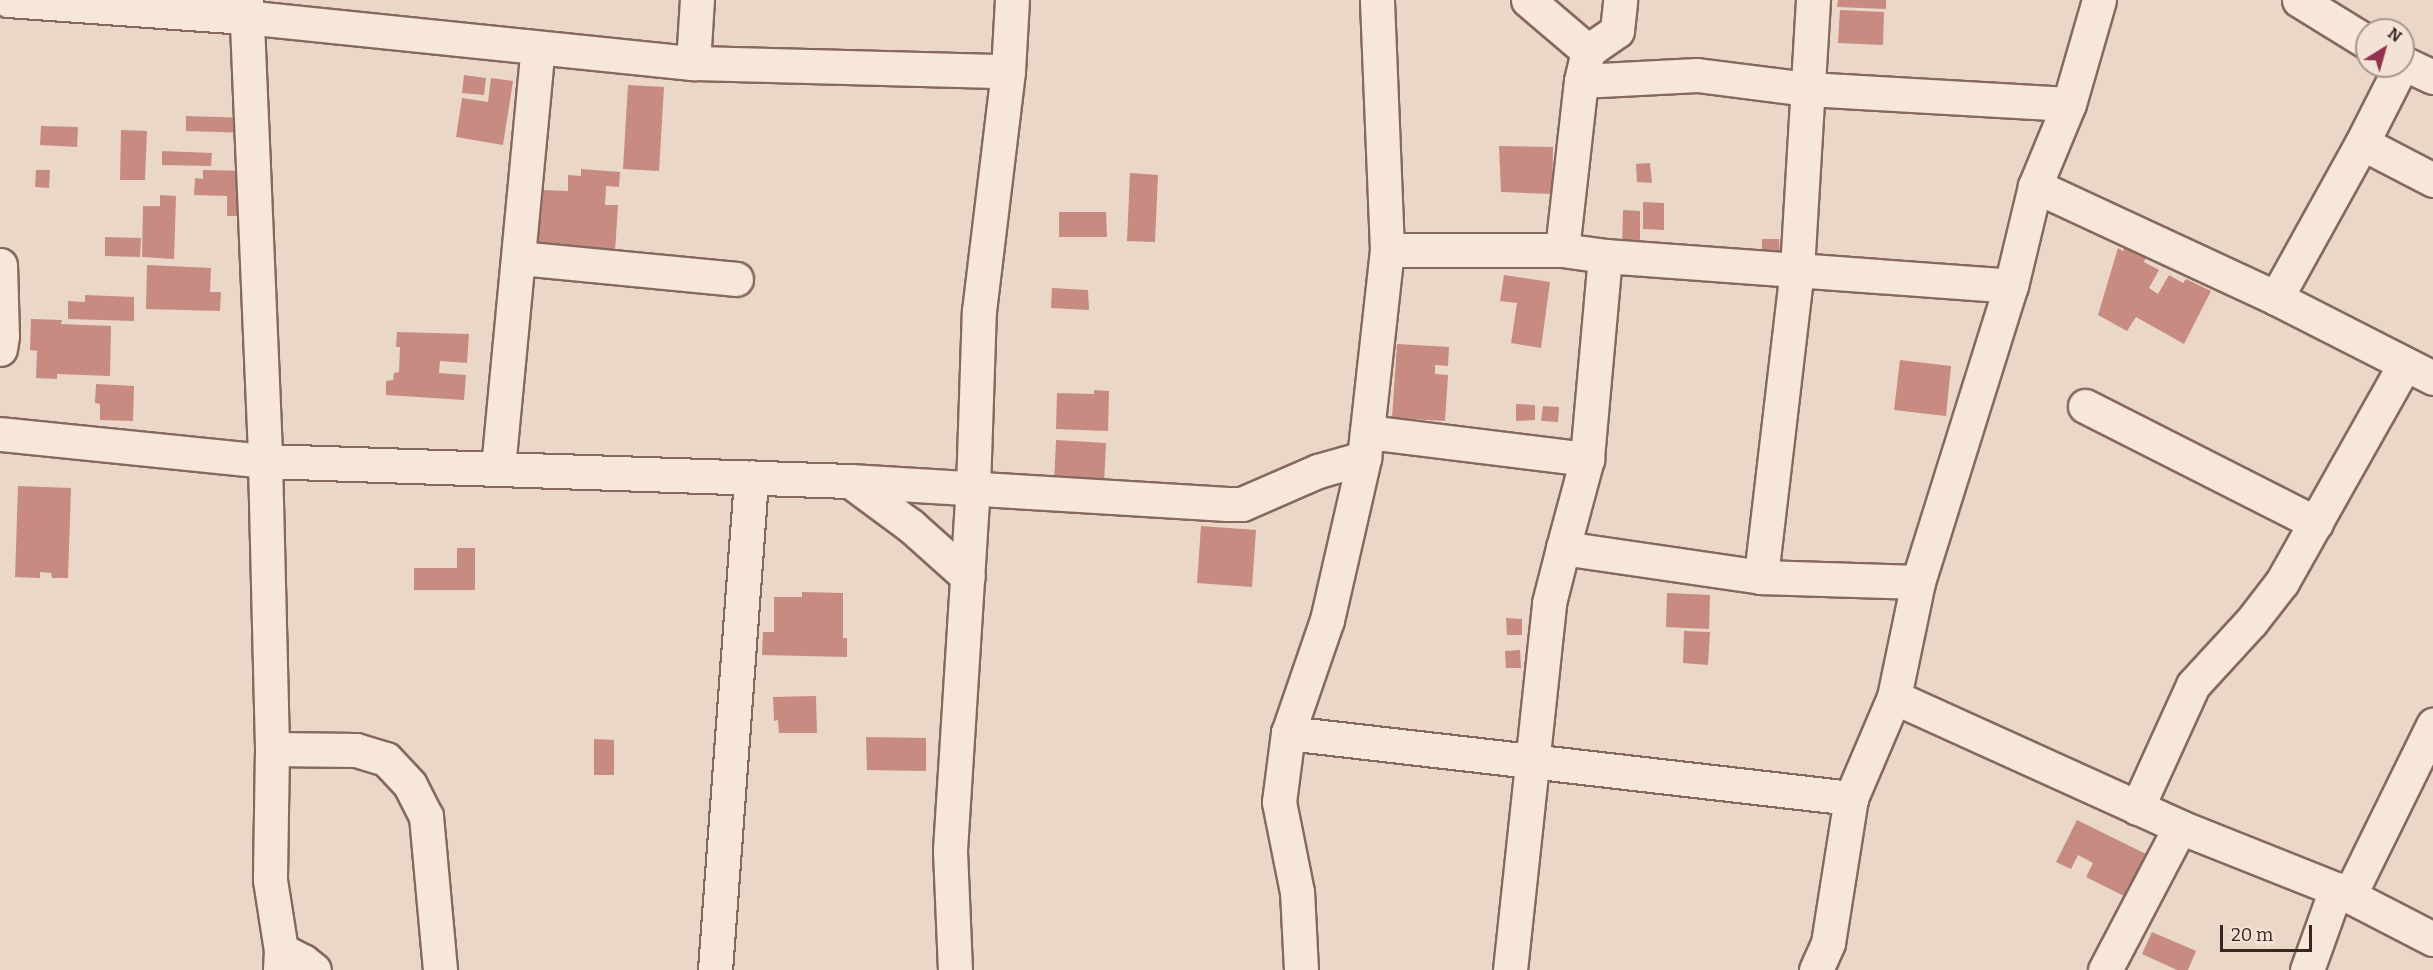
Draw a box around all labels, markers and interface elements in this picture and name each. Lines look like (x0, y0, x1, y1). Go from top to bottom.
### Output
north arrow (2355, 18, 2415, 78)
text: N (2384, 24, 2406, 46)
scale bar (2223, 913, 2314, 951)
text: 20 m (2231, 924, 2273, 946)

